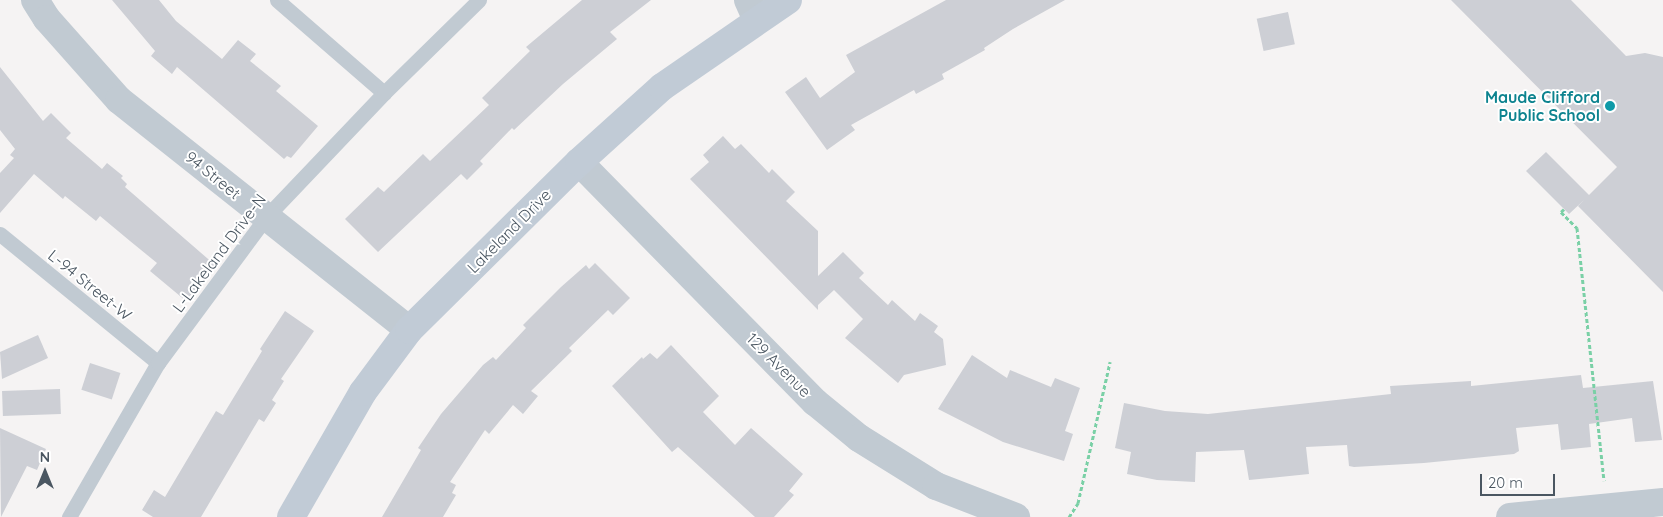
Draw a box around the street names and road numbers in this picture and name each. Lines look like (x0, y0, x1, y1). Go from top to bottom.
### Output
street label: 94 Street (182, 147, 244, 203)
street label: Lakeland Drive (463, 185, 555, 277)
street label: L-Lakeland Drive-N (168, 190, 270, 316)
street label: L-94 Street-W (44, 245, 136, 325)
street label: 129 Avenue (743, 329, 815, 401)

